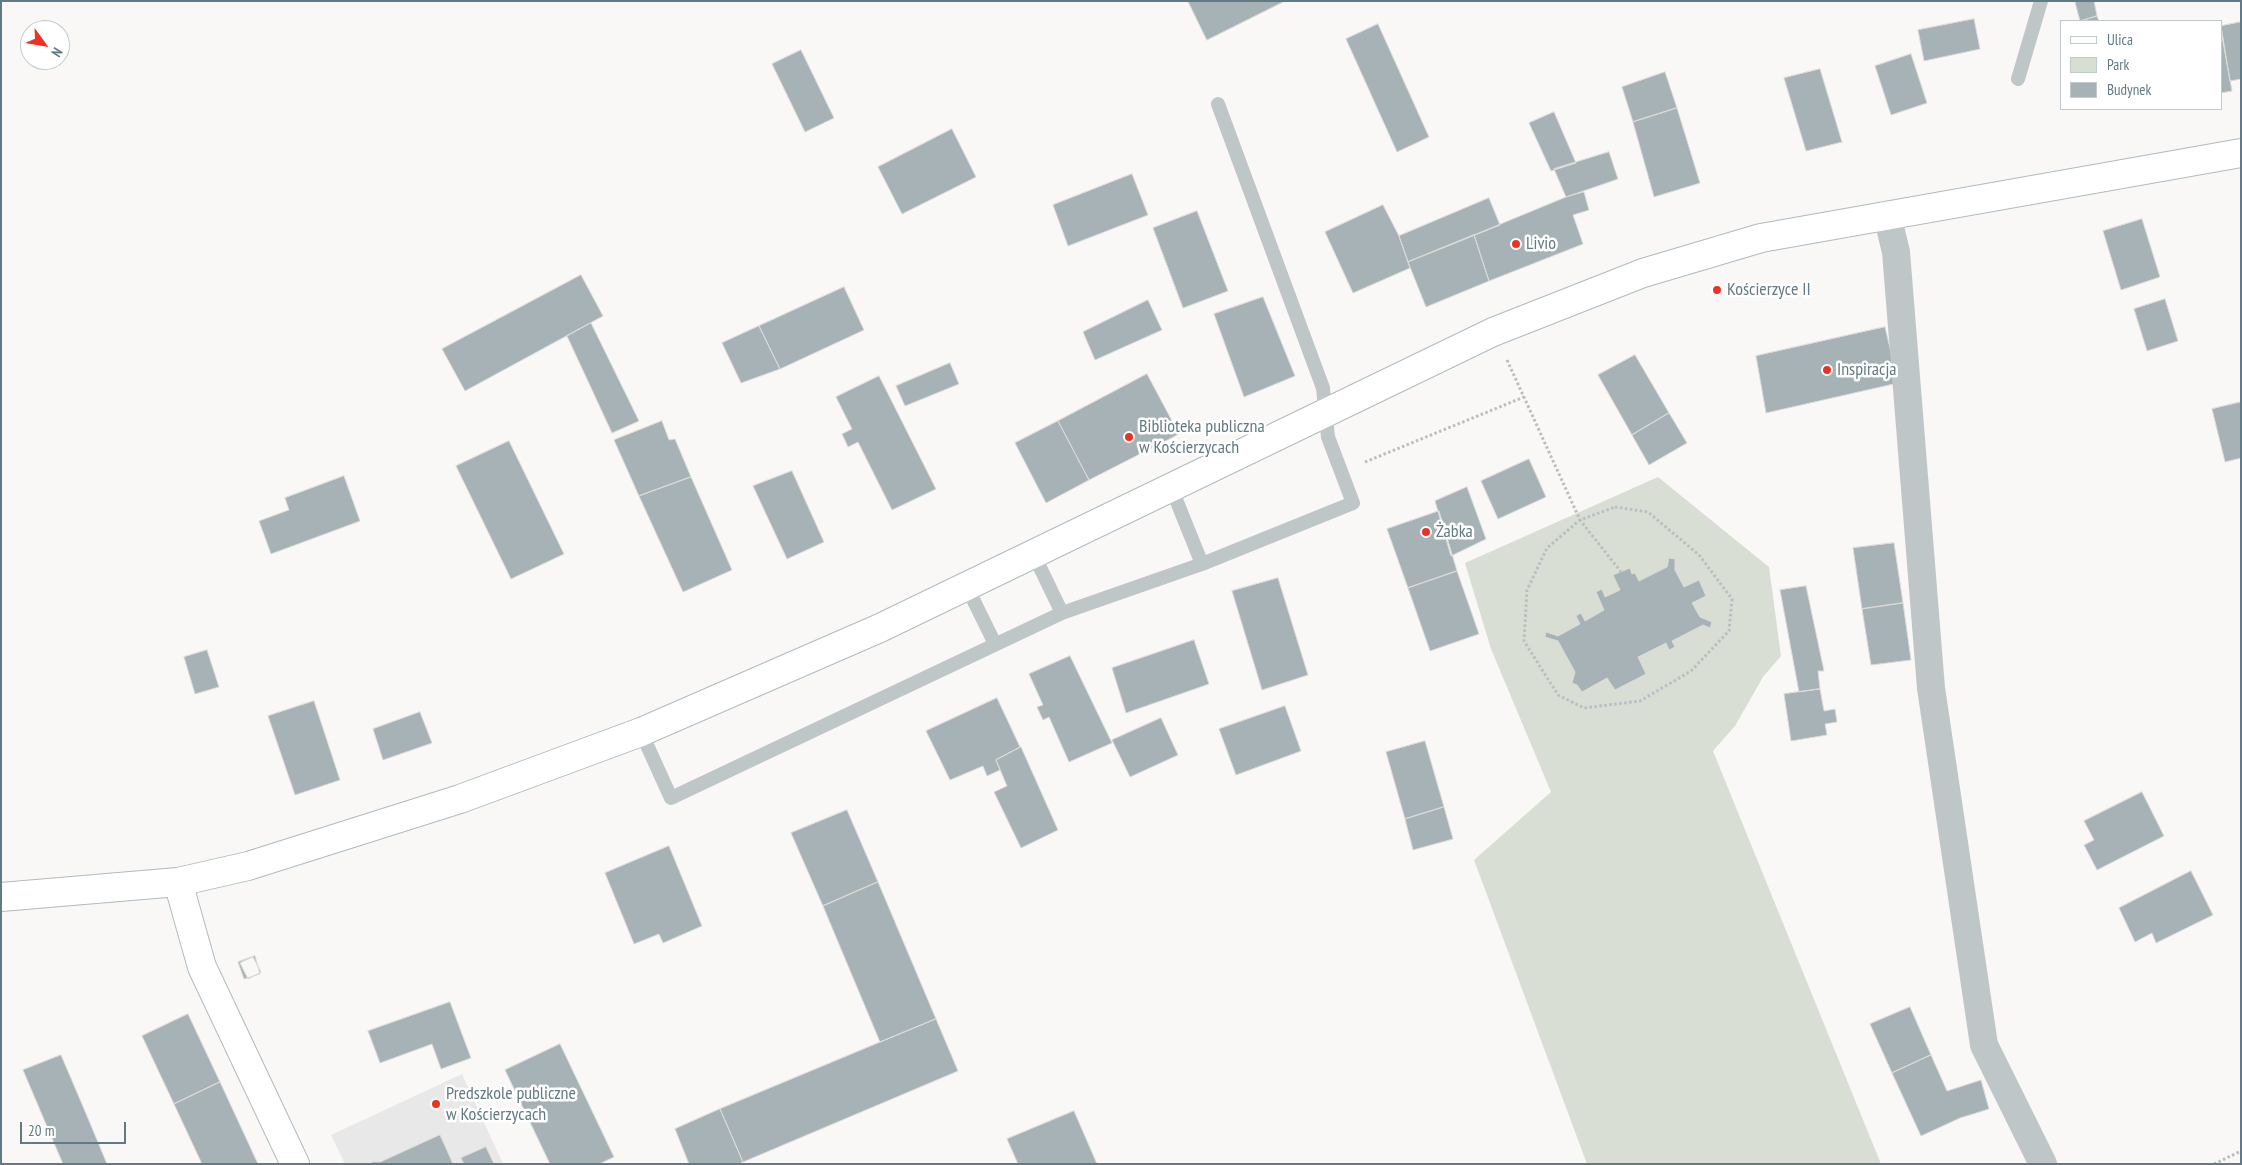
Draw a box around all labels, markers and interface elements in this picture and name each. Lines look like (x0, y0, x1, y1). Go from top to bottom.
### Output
north arrow (20, 20, 70, 70)
legend (2060, 20, 2222, 110)
text: Ulica (2107, 30, 2133, 49)
text: N (47, 44, 67, 60)
text: Park (2107, 55, 2129, 74)
text: Budynek (2107, 80, 2151, 99)
place label: Livio (1526, 233, 1556, 255)
marker: Livio (1510, 238, 1522, 250)
place label: Kościerzyce II (1727, 279, 1811, 301)
marker: Kościerzyce II (1711, 284, 1723, 296)
place label: Inspiracja (1837, 359, 1897, 381)
marker: Inspiracja (1821, 364, 1833, 376)
place label: Biblioteka publiczna w Kościerzycach (1139, 416, 1265, 458)
marker: Biblioteka publiczna w Kościerzycach (1123, 431, 1135, 443)
place label: Żabka (1436, 521, 1473, 543)
marker: Żabka (1420, 526, 1432, 538)
place label: Predszkole publiczne w Kościerzycach (446, 1083, 576, 1126)
marker: Predszkole publiczne w Kościerzycach (430, 1098, 442, 1110)
scale bar (22, 1112, 129, 1144)
text: 20 m (28, 1121, 54, 1140)

